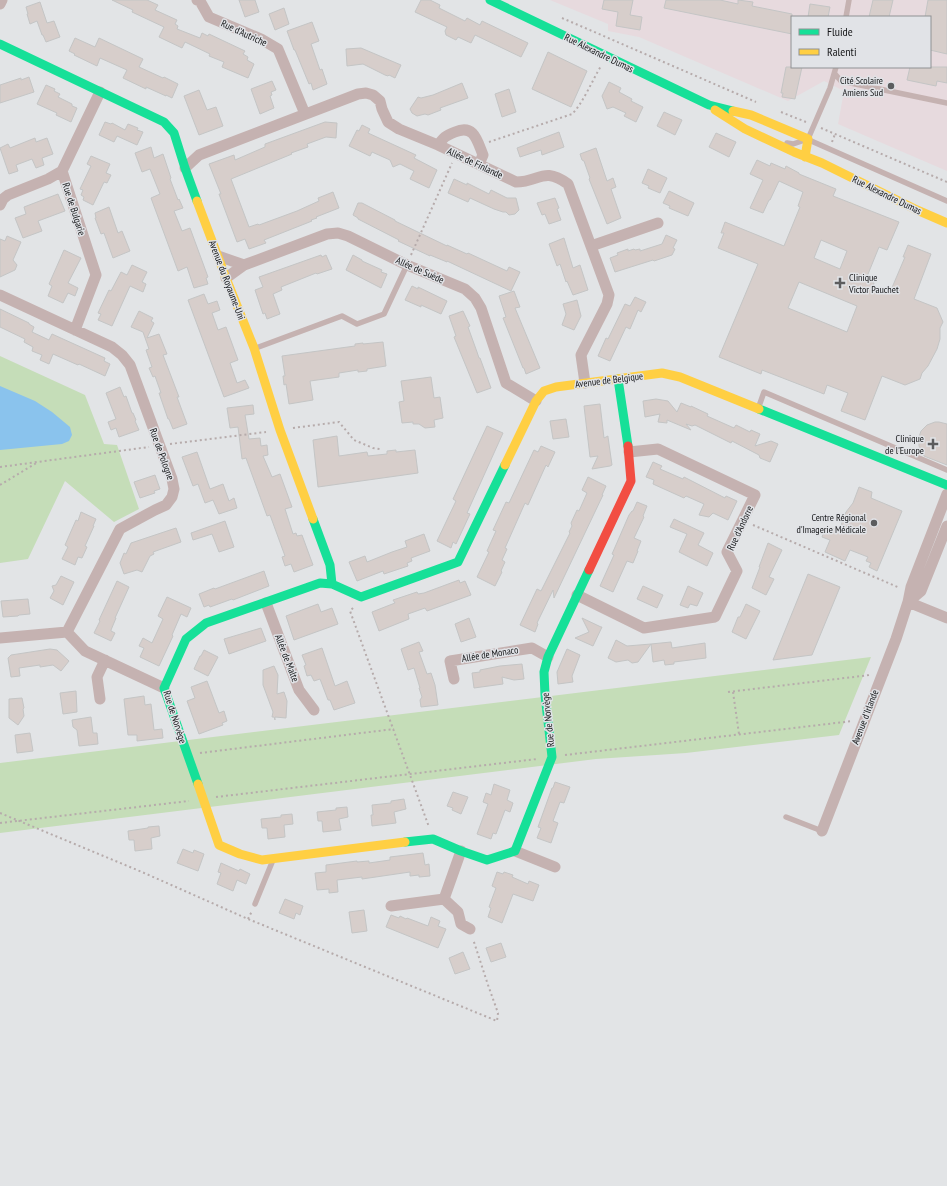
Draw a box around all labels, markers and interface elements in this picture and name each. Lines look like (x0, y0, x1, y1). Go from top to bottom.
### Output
legend (791, 16, 931, 68)
street label: Rue d'Autriche (219, 17, 269, 49)
text: Fluide (827, 24, 853, 39)
street label: Rue Alexandre Dumas (562, 31, 636, 76)
text: Ralenti (827, 44, 856, 59)
place label: Cité Scolaire Amiens Sud (840, 74, 883, 99)
marker: Cité Scolaire Amiens Sud (886, 81, 896, 91)
street label: Allée de Finlande (445, 144, 505, 182)
street label: Rue Alexandre Dumas (850, 173, 924, 218)
street label: Rue de Bulgarie (59, 181, 89, 237)
street label: Avenue du Royaume-Uni (206, 238, 248, 322)
street label: Allée de Suède (394, 254, 446, 286)
place label: Clinique Victor Pauchet (848, 271, 899, 296)
marker: Clinique Victor Pauchet (834, 277, 846, 289)
street label: Avenue de Belgique (574, 369, 644, 391)
street label: Rue de Pologne (147, 426, 177, 482)
place label: Clinique de l'Europe (885, 432, 924, 457)
marker: Clinique de l'Europe (927, 438, 939, 450)
street label: Rue d'Andorre (724, 504, 756, 552)
place label: Centre Régional d'Imagerie Médicale (796, 511, 867, 536)
marker: Centre Régional d'Imagerie Médicale (869, 518, 879, 528)
street label: Allée de Malte (272, 632, 302, 684)
street label: Allée de Monaco (461, 643, 519, 665)
street label: Avenue d'Irlande (849, 688, 881, 746)
street label: Rue de Norvège (160, 689, 190, 745)
street label: Rue de Norvège (539, 692, 557, 748)

